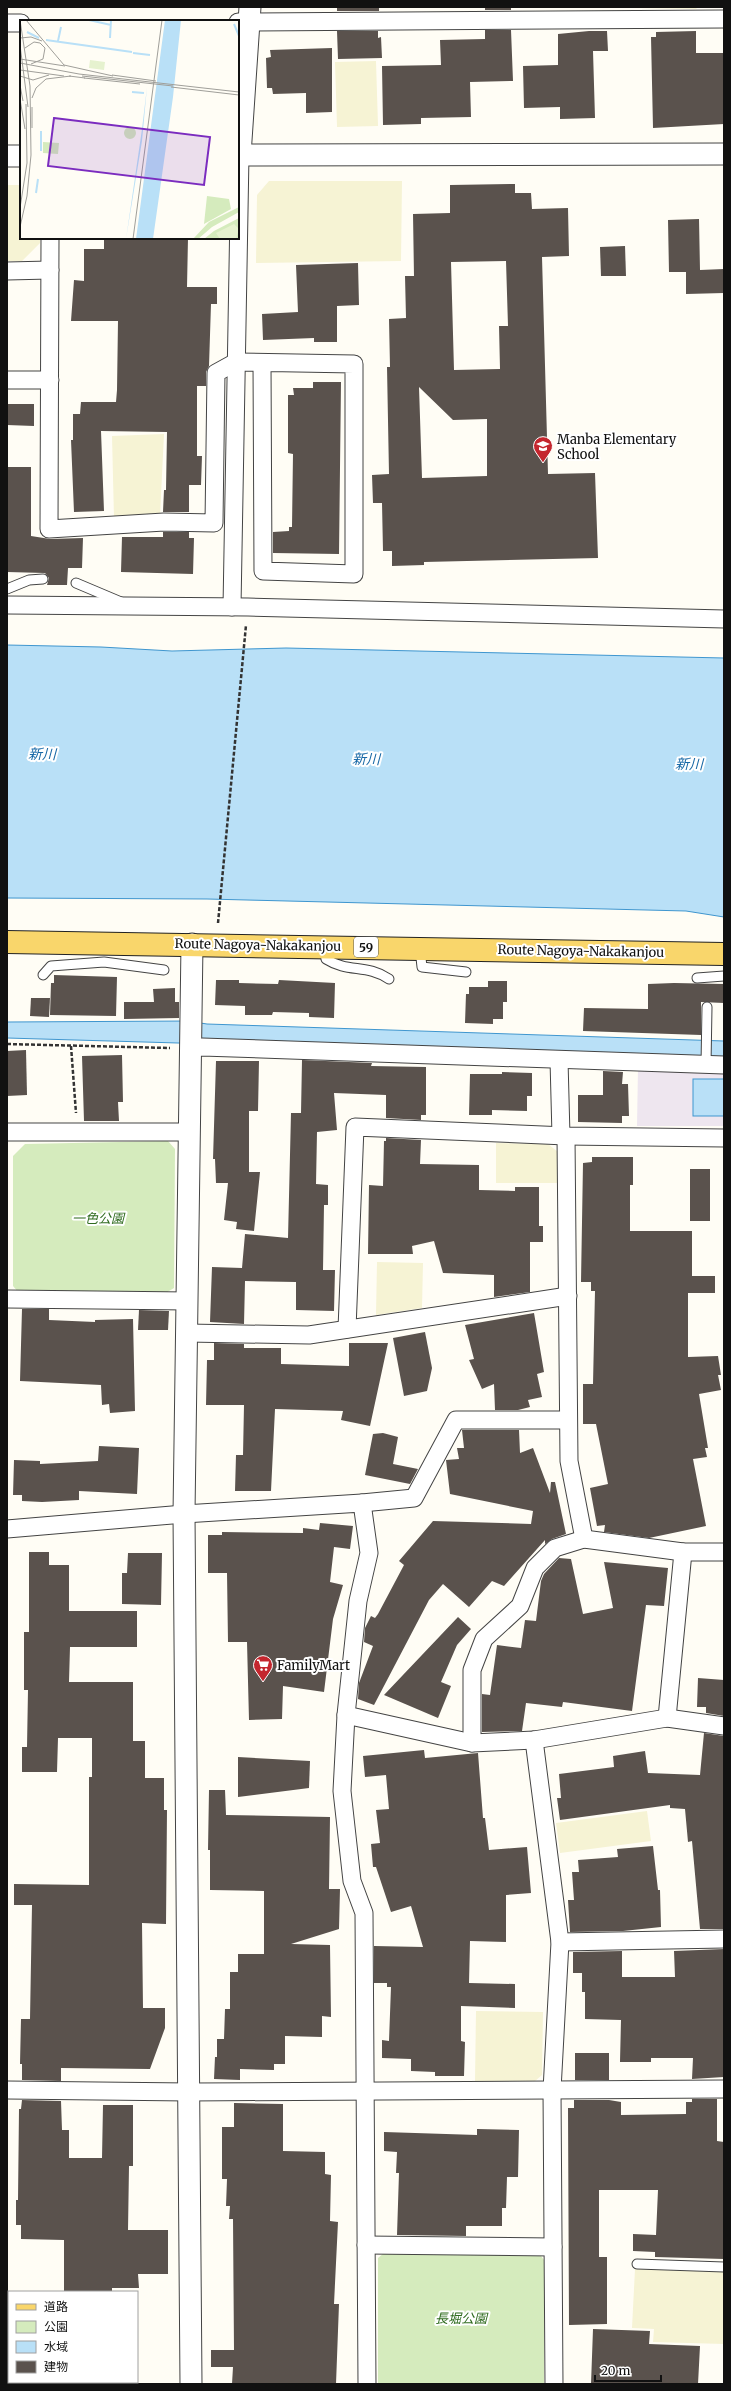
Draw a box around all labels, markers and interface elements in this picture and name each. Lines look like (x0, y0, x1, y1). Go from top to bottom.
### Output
inset map (20, 20, 239, 239)
place label: Manba Elementary School (557, 431, 677, 463)
school or university icon: Manba Elementary School (532, 435, 554, 463)
water label: 新川 (28, 745, 58, 763)
water label: 新川 (352, 750, 382, 768)
water label: 新川 (675, 755, 705, 773)
street label: Route Nagoya-Nakakanjou (175, 935, 341, 955)
road number: 59 (354, 937, 378, 957)
street label: Route Nagoya-Nakakanjou (498, 941, 664, 961)
park label: 一色公園 (72, 1210, 126, 1227)
supermarket icon: FamilyMart (252, 1654, 274, 1682)
place label: FamilyMart (277, 1657, 350, 1674)
legend (8, 2291, 138, 2383)
text: 道路 (44, 2299, 68, 2314)
park label: 長堀公園 (435, 2310, 489, 2327)
text: 公園 (44, 2319, 68, 2334)
text: 水域 (44, 2339, 68, 2354)
scale bar (595, 2357, 661, 2383)
text: 建物 (44, 2359, 68, 2374)
text: 20 m (601, 2363, 630, 2378)

